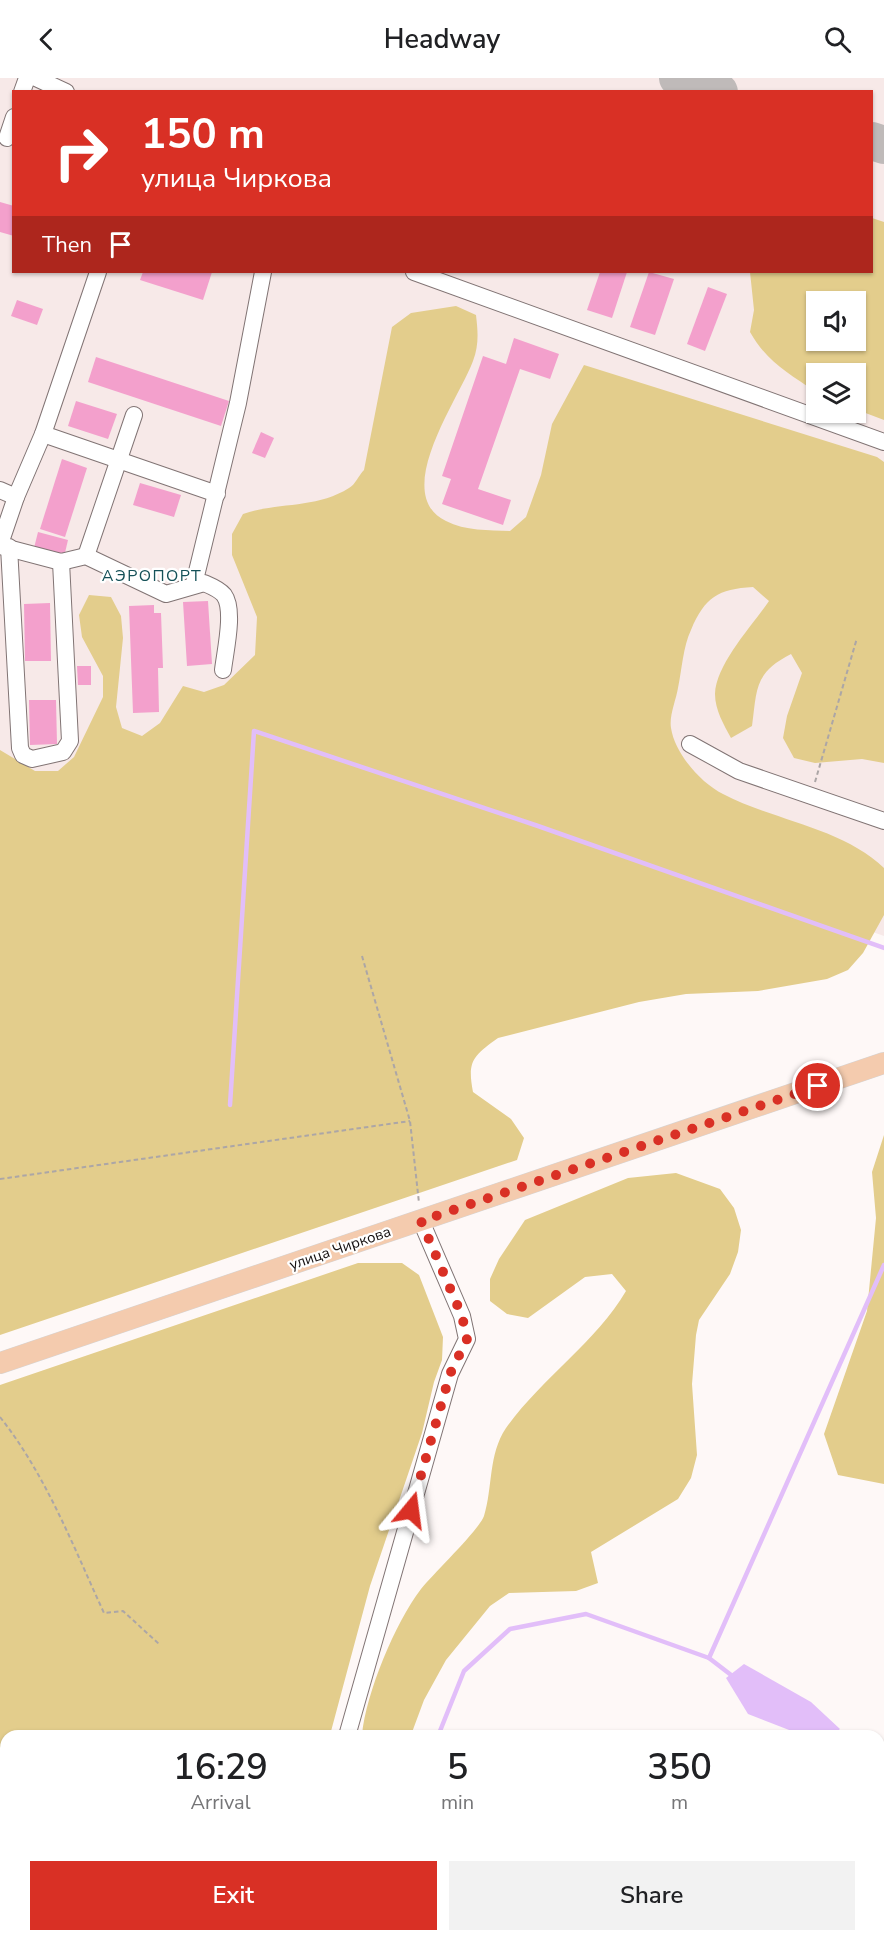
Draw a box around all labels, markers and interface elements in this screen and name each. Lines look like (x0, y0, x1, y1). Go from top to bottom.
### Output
text: Headway (384, 21, 500, 58)
icon: back (30, 23, 63, 56)
icon: search (821, 23, 854, 56)
text: 150 m (141, 106, 265, 163)
icon: right (42, 114, 120, 192)
text: улица Чиркова (141, 160, 332, 197)
icon: arrive (104, 228, 137, 261)
text: Then (42, 230, 92, 260)
map controls (806, 291, 866, 423)
button: sound (806, 291, 866, 351)
button: layers (806, 363, 866, 423)
district label: АЭРОПОРТ (102, 565, 202, 587)
pin (792, 1060, 843, 1111)
icon: arrive (801, 1069, 834, 1102)
street label: улица Чиркова (287, 1221, 393, 1275)
position arrow (379, 1478, 443, 1542)
text: 16:29 (173, 1743, 268, 1792)
text: 5 (447, 1743, 468, 1792)
text: 350 (647, 1743, 712, 1792)
text: Arrival (190, 1789, 251, 1816)
text: min (441, 1789, 474, 1816)
text: m (671, 1789, 688, 1816)
button: Exit (30, 1861, 437, 1930)
button: Share (449, 1861, 855, 1930)

